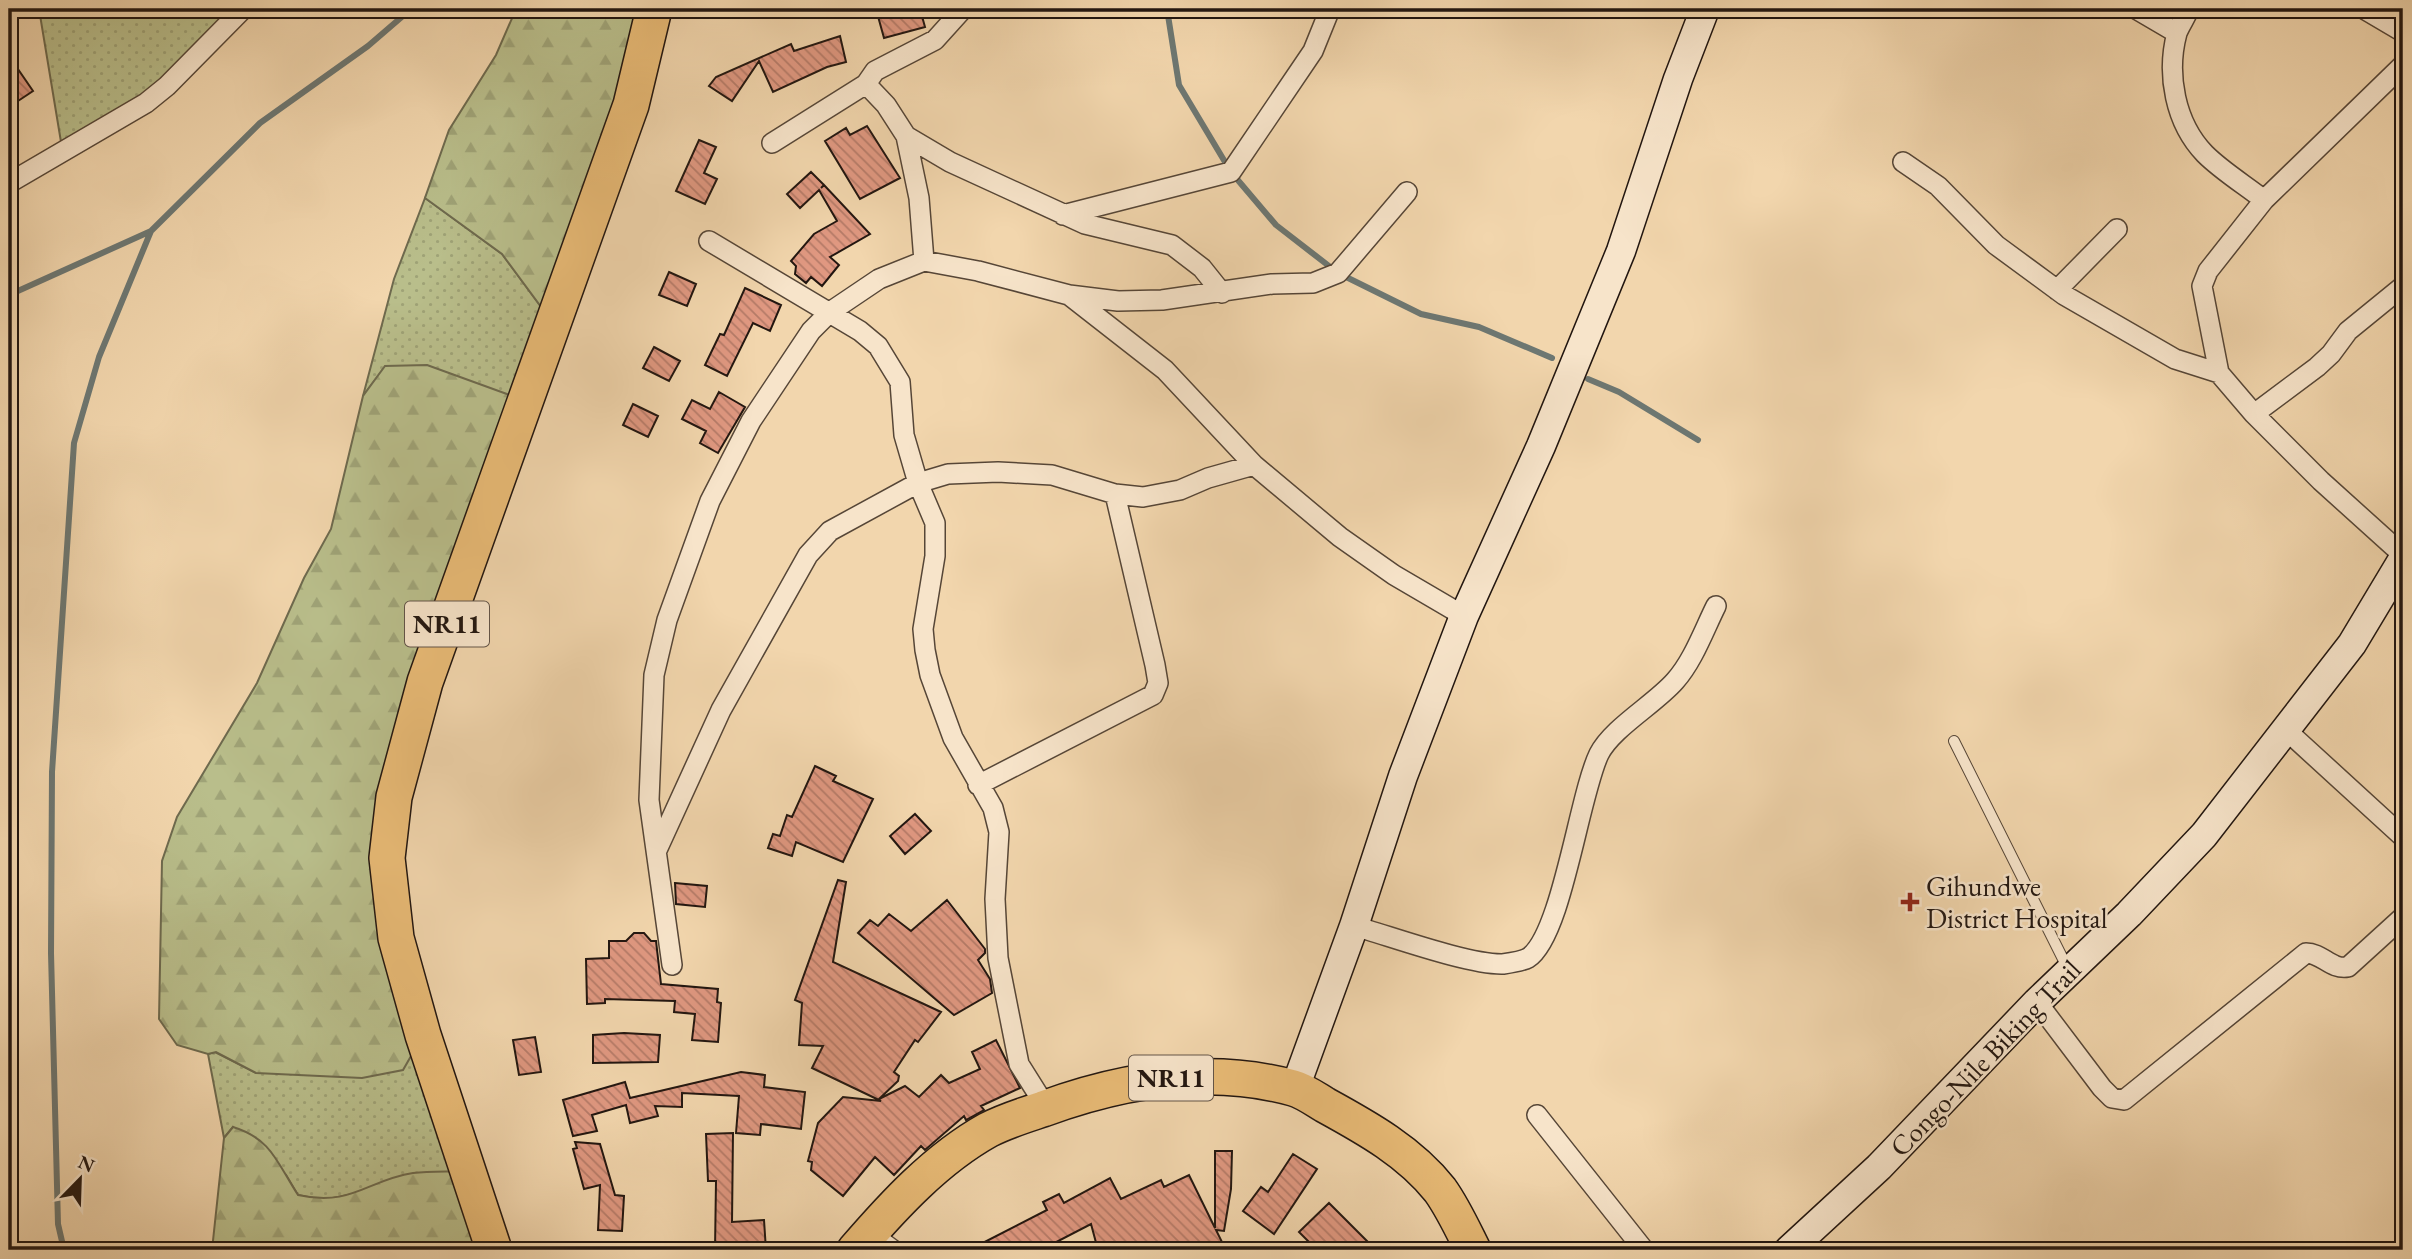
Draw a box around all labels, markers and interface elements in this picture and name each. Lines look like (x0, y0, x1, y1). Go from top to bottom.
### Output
road number: NR11 (405, 602, 489, 646)
place label: Gihundwe District Hospital (1926, 868, 2108, 936)
marker: Gihundwe District Hospital (1900, 892, 1920, 912)
street label: Congo-Nile Biking Trail (1882, 952, 2089, 1164)
road number: NR11 (1129, 1056, 1213, 1100)
north arrow (46, 1144, 116, 1214)
text: N (74, 1149, 99, 1179)

